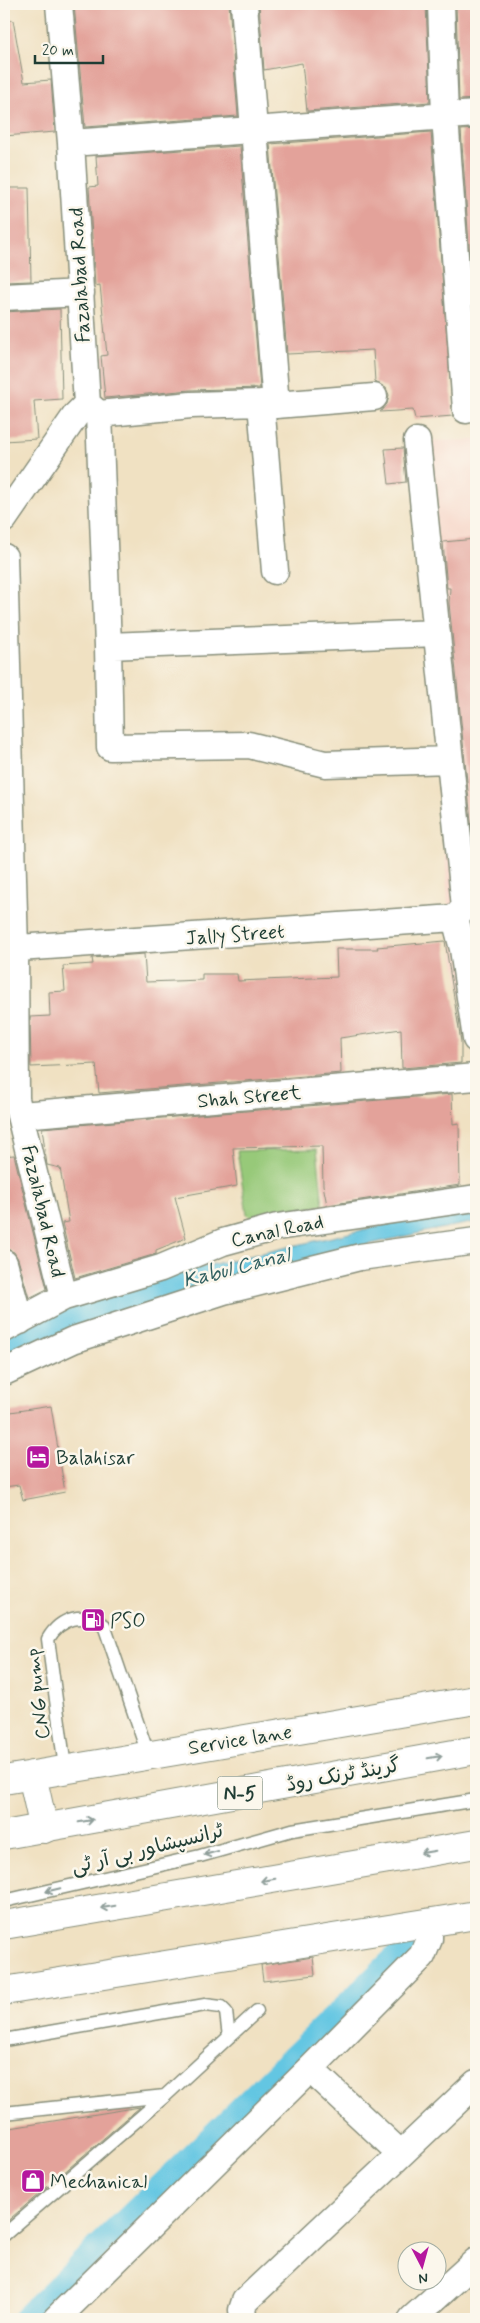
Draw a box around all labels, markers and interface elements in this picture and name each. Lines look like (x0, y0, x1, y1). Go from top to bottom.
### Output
scale bar (35, 32, 102, 64)
text: 20 m (42, 41, 74, 61)
street label: Fazalabad Road (63, 207, 98, 343)
street label: Jally Street (185, 919, 286, 952)
street label: Shah Street (196, 1080, 302, 1115)
street label: Fazalabad Road (14, 1142, 71, 1280)
street label: Canal Road (228, 1208, 326, 1254)
water label: Kabul Canal (180, 1240, 295, 1295)
hotel icon: Balahisar (25, 1444, 51, 1470)
place label: Balahisar (56, 1445, 135, 1472)
fuel station icon: PSO (80, 1607, 106, 1633)
place label: PSO (110, 1608, 146, 1635)
street label: CNG pump (20, 1647, 57, 1741)
street label: Service lane (186, 1719, 294, 1762)
street label: گرینڈ ٹرنک روڈ (284, 1752, 402, 1799)
one-way arrow (427, 1752, 443, 1762)
road number: N-5 (218, 1776, 262, 1810)
one-way arrow (78, 1816, 94, 1826)
street label: ٹرانسپشاور بی آر ٹی (69, 1817, 227, 1881)
one-way arrow (203, 1848, 219, 1858)
one-way arrow (421, 1848, 437, 1858)
one-way arrow (260, 1875, 276, 1885)
one-way arrow (45, 1886, 61, 1895)
one-way arrow (100, 1902, 116, 1912)
shop icon: Mechanical (20, 2168, 46, 2194)
place label: Mechanical (50, 2169, 147, 2196)
north arrow (398, 2240, 448, 2290)
text: N (418, 2268, 429, 2287)

